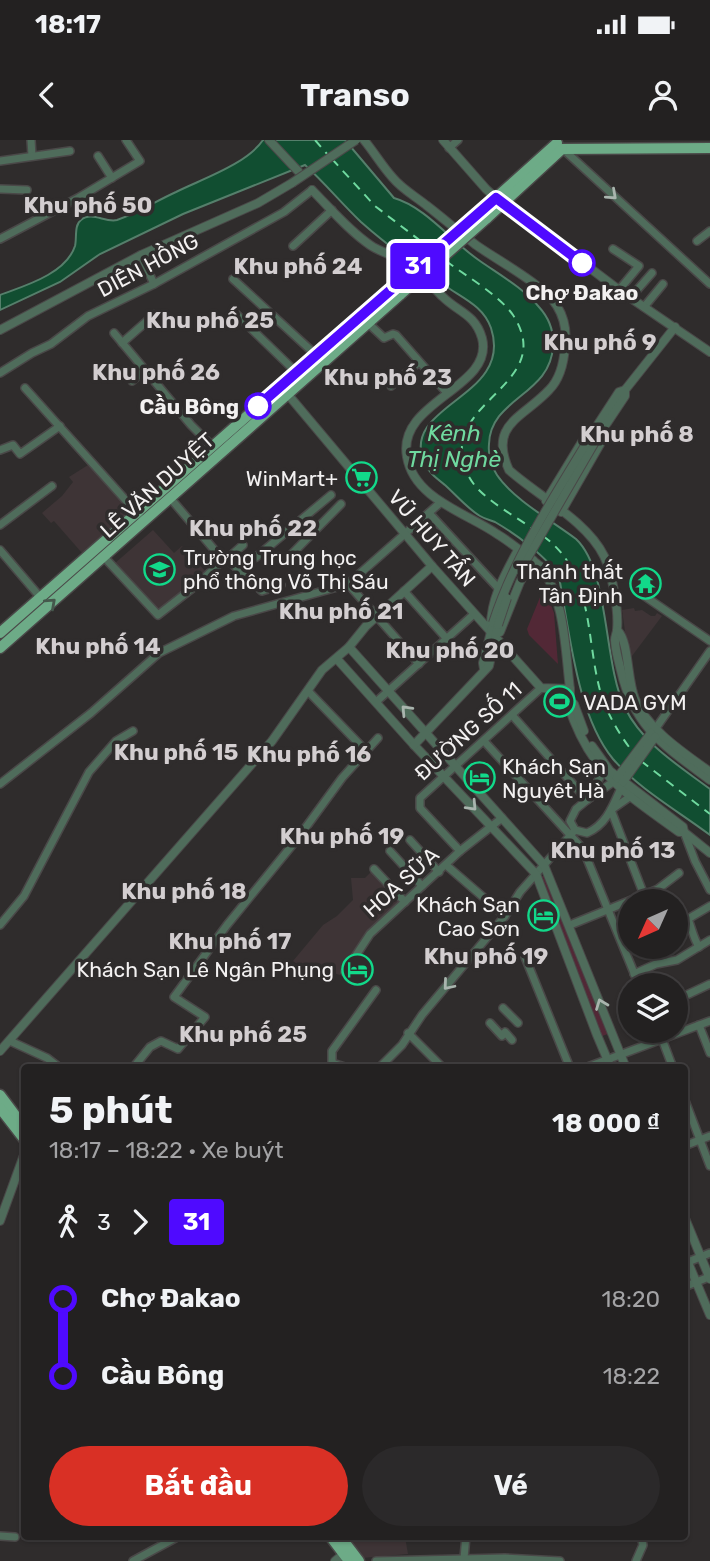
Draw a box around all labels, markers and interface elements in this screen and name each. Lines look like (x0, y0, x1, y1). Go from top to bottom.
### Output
text: 18:17 (35, 9, 101, 40)
icon: back (28, 76, 66, 114)
text: Transo (300, 76, 410, 114)
icon: person (644, 76, 682, 114)
one-way arrow (604, 187, 617, 199)
district label: Khu phố 50 (24, 191, 152, 219)
street label: DIÊN HỒNG (92, 225, 203, 302)
line badge: 31 (386, 243, 450, 289)
marker: Chợ Đakao (569, 250, 595, 276)
district label: Khu phố 24 (234, 252, 362, 280)
text: 31 (404, 252, 432, 280)
place label: Chợ Đakao (526, 280, 638, 305)
district label: Khu phố 25 (146, 306, 274, 334)
district label: Khu phố 9 (544, 328, 657, 356)
district label: Khu phố 26 (92, 358, 220, 386)
district label: Khu phố 23 (324, 363, 452, 391)
marker: Cầu Bông (245, 393, 271, 419)
place label: Cầu Bông (140, 394, 239, 419)
water label: Kênh Thị Nghè (407, 419, 501, 473)
district label: Khu phố 8 (580, 420, 694, 448)
street label: LÊ VĂN DUYỆT (95, 427, 219, 543)
supermarket icon: WinMart+ (344, 461, 378, 495)
place label: WinMart+ (246, 466, 338, 491)
street label: VŨ HUY TẤN (383, 483, 483, 592)
district label: Khu phố 22 (189, 514, 317, 542)
place label: Trường Trung học phổ thông Võ Thị Sáu (183, 545, 389, 594)
school or university icon: Trường Trung học phổ thông Võ Thị Sáu (143, 552, 177, 586)
place label: Thánh thất Tân Định (516, 559, 623, 608)
temple icon: Thánh thất Tân Định (629, 566, 663, 600)
district label: Khu phố 21 (279, 597, 403, 625)
one-way arrow (43, 599, 56, 611)
district label: Khu phố 14 (35, 632, 161, 660)
district label: Khu phố 20 (386, 636, 514, 664)
street label: ĐƯỜNG SỐ 11 (407, 674, 527, 785)
sports icon: VADA GYM (543, 685, 577, 719)
place label: VADA GYM (583, 690, 687, 715)
one-way arrow (402, 705, 414, 718)
district label: Khu phố 15 (114, 738, 238, 766)
district label: Khu phố 16 (247, 740, 371, 768)
place label: Khách Sạn Nguyêt Hà (502, 754, 606, 803)
hotel icon: Khách Sạn Nguyêt Hà (462, 761, 496, 795)
one-way arrow (463, 798, 476, 811)
district label: Khu phố 19 (280, 822, 404, 850)
district label: Khu phố 13 (551, 836, 675, 864)
street label: HOA SỮA (358, 842, 444, 922)
district label: Khu phố 18 (121, 877, 247, 905)
north arrow (618, 889, 688, 959)
map controls (618, 889, 688, 1043)
place label: Khách Sạn Cao Sơn (416, 892, 520, 941)
hotel icon: Khách Sạn Cao Sơn (526, 899, 560, 933)
district label: Khu phố 17 (169, 927, 291, 955)
district label: Khu phố 19 (424, 942, 548, 970)
hotel icon: Khách Sạn Lê Ngân Phụng (340, 952, 374, 986)
place label: Khách Sạn Lê Ngân Phụng (77, 957, 334, 982)
button: layers (618, 973, 688, 1043)
one-way arrow (444, 976, 456, 989)
one-way arrow (595, 999, 609, 1011)
district label: Khu phố 25 (179, 1020, 307, 1048)
text: 5 phút (49, 1087, 172, 1133)
text: 18 000 ₫ (552, 1108, 660, 1139)
text: 18:17 – 18:22 · Xe buýt (49, 1136, 283, 1164)
icon: walk (49, 1203, 87, 1241)
icon: forward (121, 1203, 159, 1241)
text: 3 (97, 1208, 111, 1236)
text: 31 (183, 1208, 210, 1236)
text: Chợ Đakao (101, 1283, 241, 1314)
text: 18:20 (602, 1285, 660, 1313)
text: Cầu Bông (101, 1360, 224, 1391)
text: 18:22 (603, 1362, 660, 1390)
button: Bắt đầu (49, 1446, 348, 1526)
button: Vé (362, 1446, 660, 1526)

